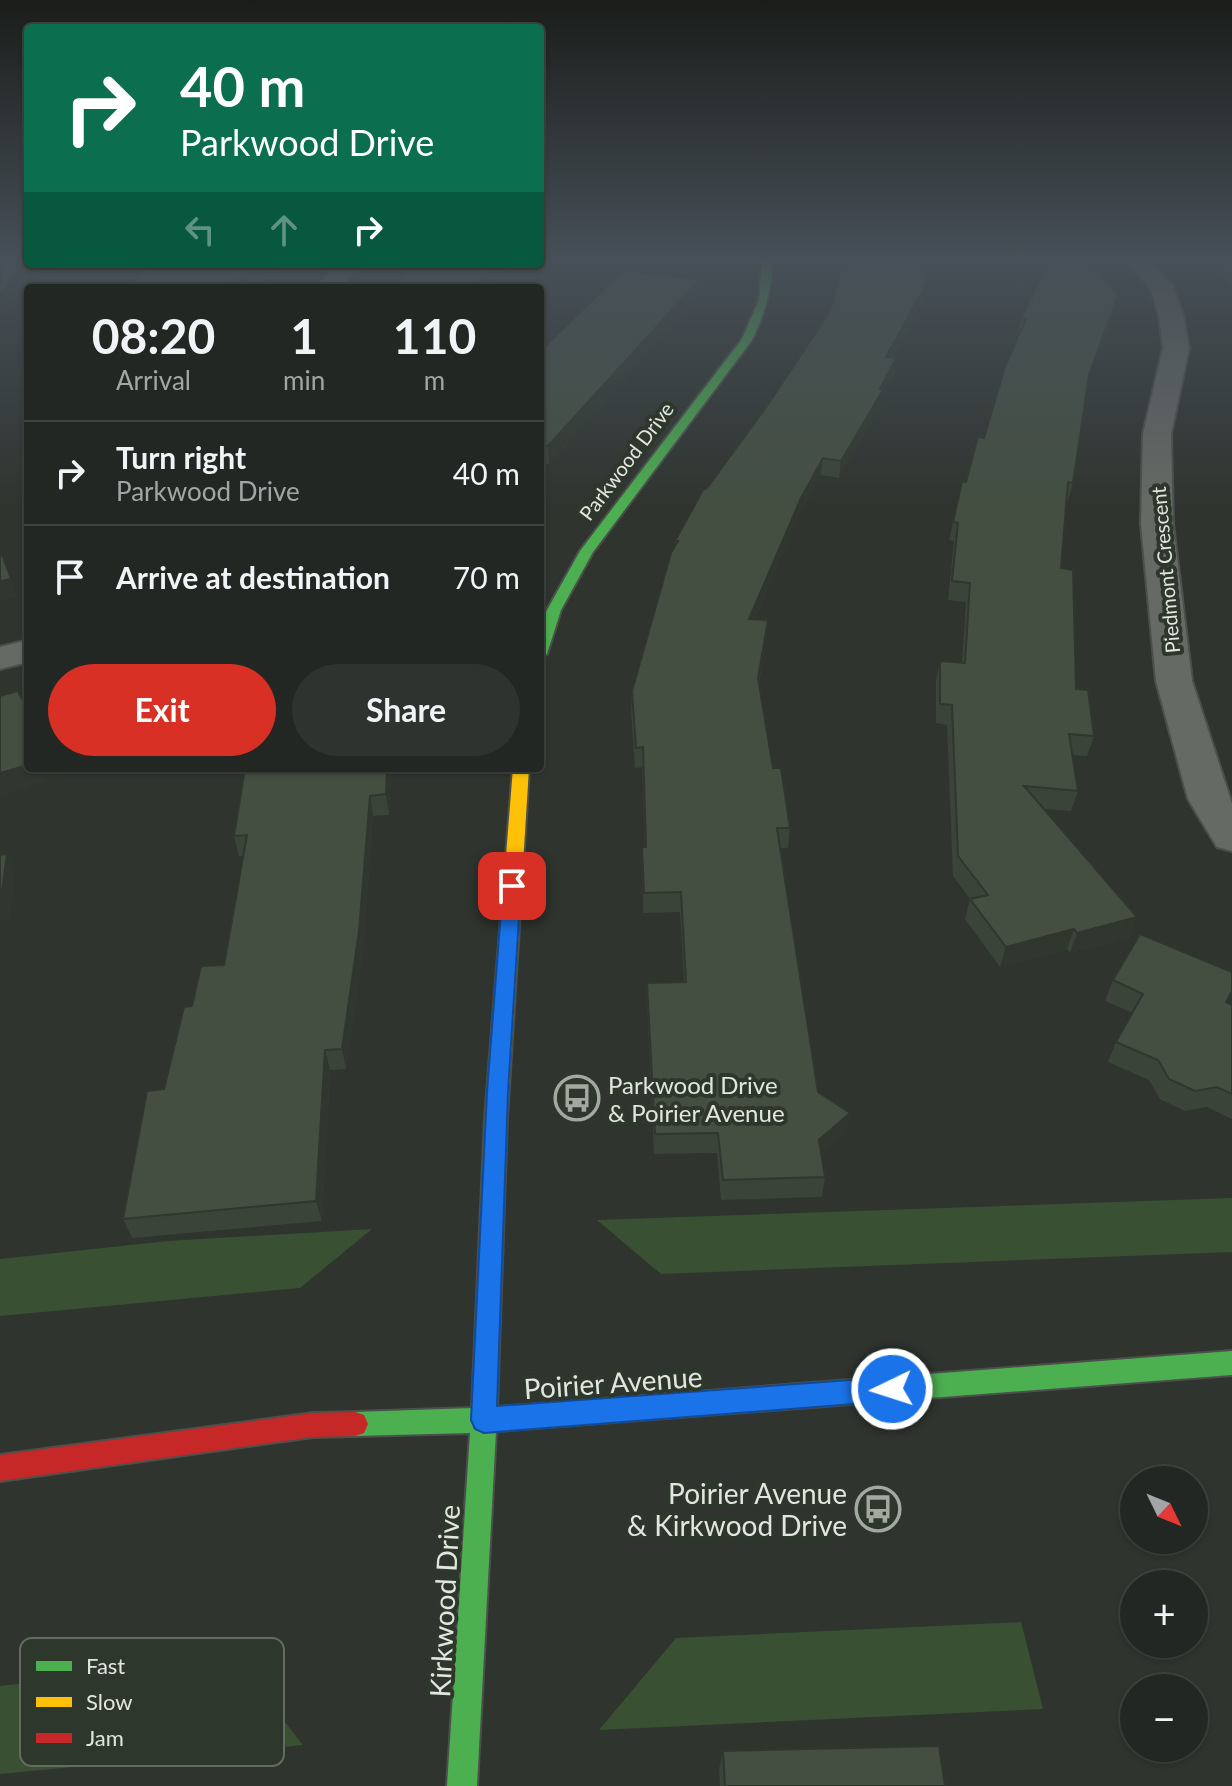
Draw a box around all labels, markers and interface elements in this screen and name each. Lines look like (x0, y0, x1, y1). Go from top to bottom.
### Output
text: 40 m (180, 52, 305, 119)
icon: right (48, 56, 152, 160)
text: Parkwood Drive (180, 120, 434, 164)
icon: left (178, 208, 222, 252)
icon: ahead (262, 208, 306, 252)
icon: right (346, 208, 390, 252)
text: 08:20 (92, 307, 215, 364)
text: 1 (290, 307, 318, 364)
text: 110 (393, 307, 476, 364)
text: Arrival (116, 364, 191, 396)
text: min (283, 364, 325, 396)
text: m (424, 364, 445, 396)
street label: Parkwood Drive (574, 397, 678, 525)
text: Turn right (116, 439, 246, 475)
icon: right (48, 451, 92, 495)
text: 40 m (453, 455, 520, 491)
text: Parkwood Drive (116, 475, 300, 507)
street label: Piedmont Crescent (1146, 486, 1184, 654)
icon: arrive (48, 555, 92, 599)
text: Arrive at destination (116, 559, 390, 595)
text: 70 m (453, 559, 520, 595)
button: Exit (48, 664, 276, 756)
button: Share (292, 664, 520, 756)
pin (478, 852, 546, 920)
icon: arrive (490, 864, 534, 908)
place label: Parkwood Drive & Poirier Avenue (608, 1070, 785, 1127)
bus stop icon: Parkwood Drive & Poirier Avenue (553, 1074, 601, 1122)
position arrow (850, 1347, 934, 1431)
street label: Poirier Avenue (523, 1359, 703, 1405)
north arrow (1120, 1466, 1208, 1554)
map controls (1120, 1466, 1208, 1762)
place label: Poirier Avenue & Kirkwood Drive (627, 1476, 847, 1542)
bus stop icon: Poirier Avenue & Kirkwood Drive (854, 1485, 902, 1533)
street label: Kirkwood Drive (422, 1504, 466, 1698)
button: + (1120, 1570, 1208, 1658)
legend (20, 1638, 284, 1766)
text: Fast (86, 1652, 125, 1679)
button: − (1120, 1674, 1208, 1762)
text: Slow (86, 1688, 133, 1715)
text: Jam (86, 1724, 124, 1751)

